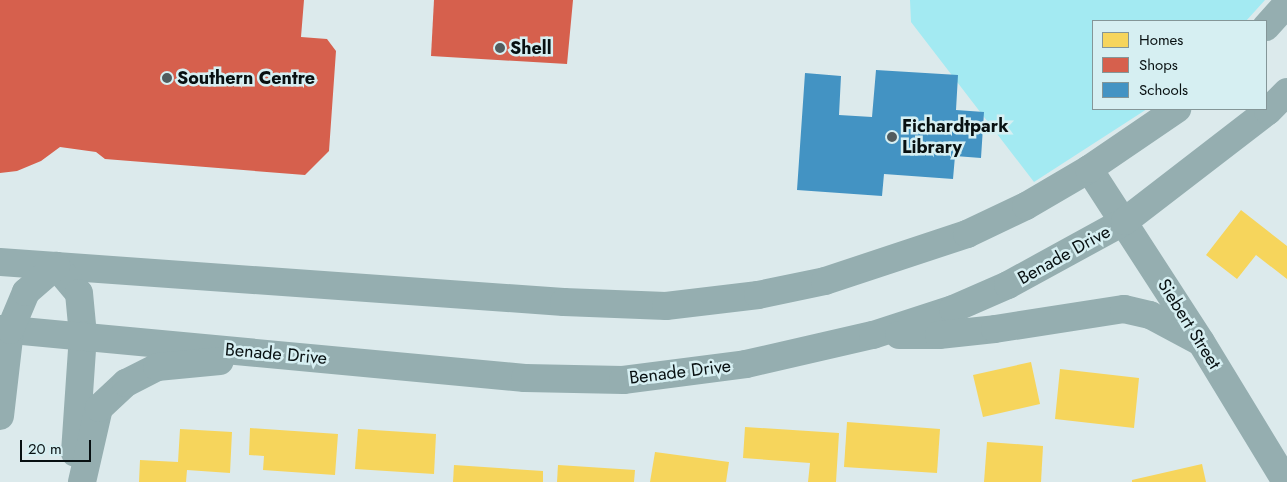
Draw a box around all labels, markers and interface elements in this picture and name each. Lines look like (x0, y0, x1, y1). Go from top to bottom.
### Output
legend (1092, 20, 1267, 110)
text: Homes (1139, 29, 1183, 51)
place label: Shell (510, 37, 552, 59)
marker: Shell (494, 42, 506, 54)
text: Shops (1139, 54, 1178, 76)
place label: Southern Centre (177, 67, 315, 89)
marker: Southern Centre (161, 72, 173, 84)
text: Schools (1139, 79, 1188, 101)
place label: Fichardtpark Library (902, 116, 1009, 158)
marker: Fichardtpark Library (886, 131, 898, 143)
street label: Benade Drive (1014, 221, 1114, 289)
street label: Siebert Street (1153, 275, 1225, 373)
street label: Benade Drive (224, 339, 328, 369)
street label: Benade Drive (628, 355, 732, 389)
scale bar (22, 430, 94, 462)
text: 20 m (28, 438, 62, 460)

